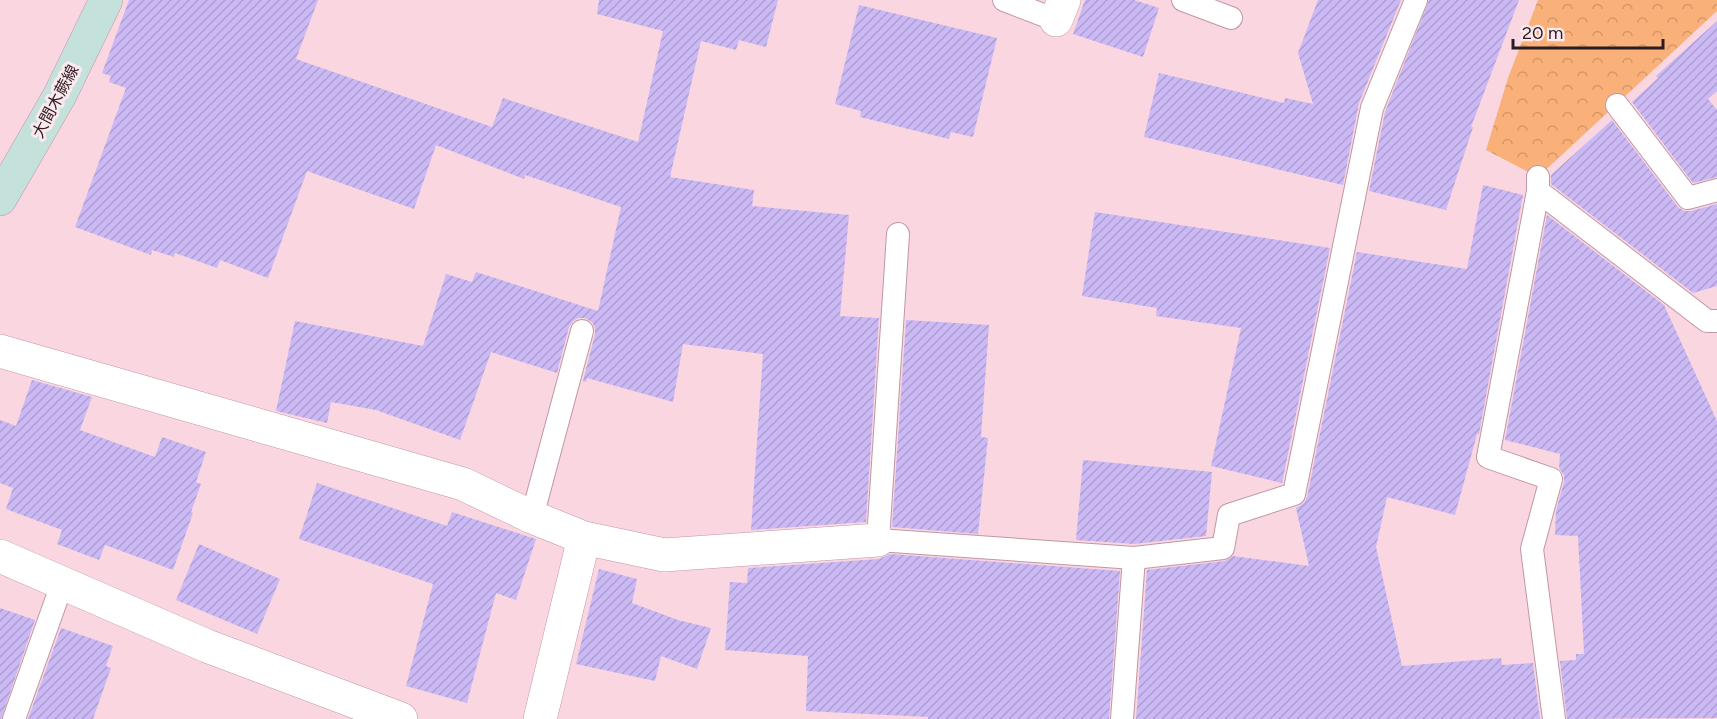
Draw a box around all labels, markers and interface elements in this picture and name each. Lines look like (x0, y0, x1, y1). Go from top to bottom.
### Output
scale bar (1513, 12, 1663, 50)
text: 20 m (1522, 22, 1563, 44)
street label: 大間木蕨線 (28, 61, 83, 141)

